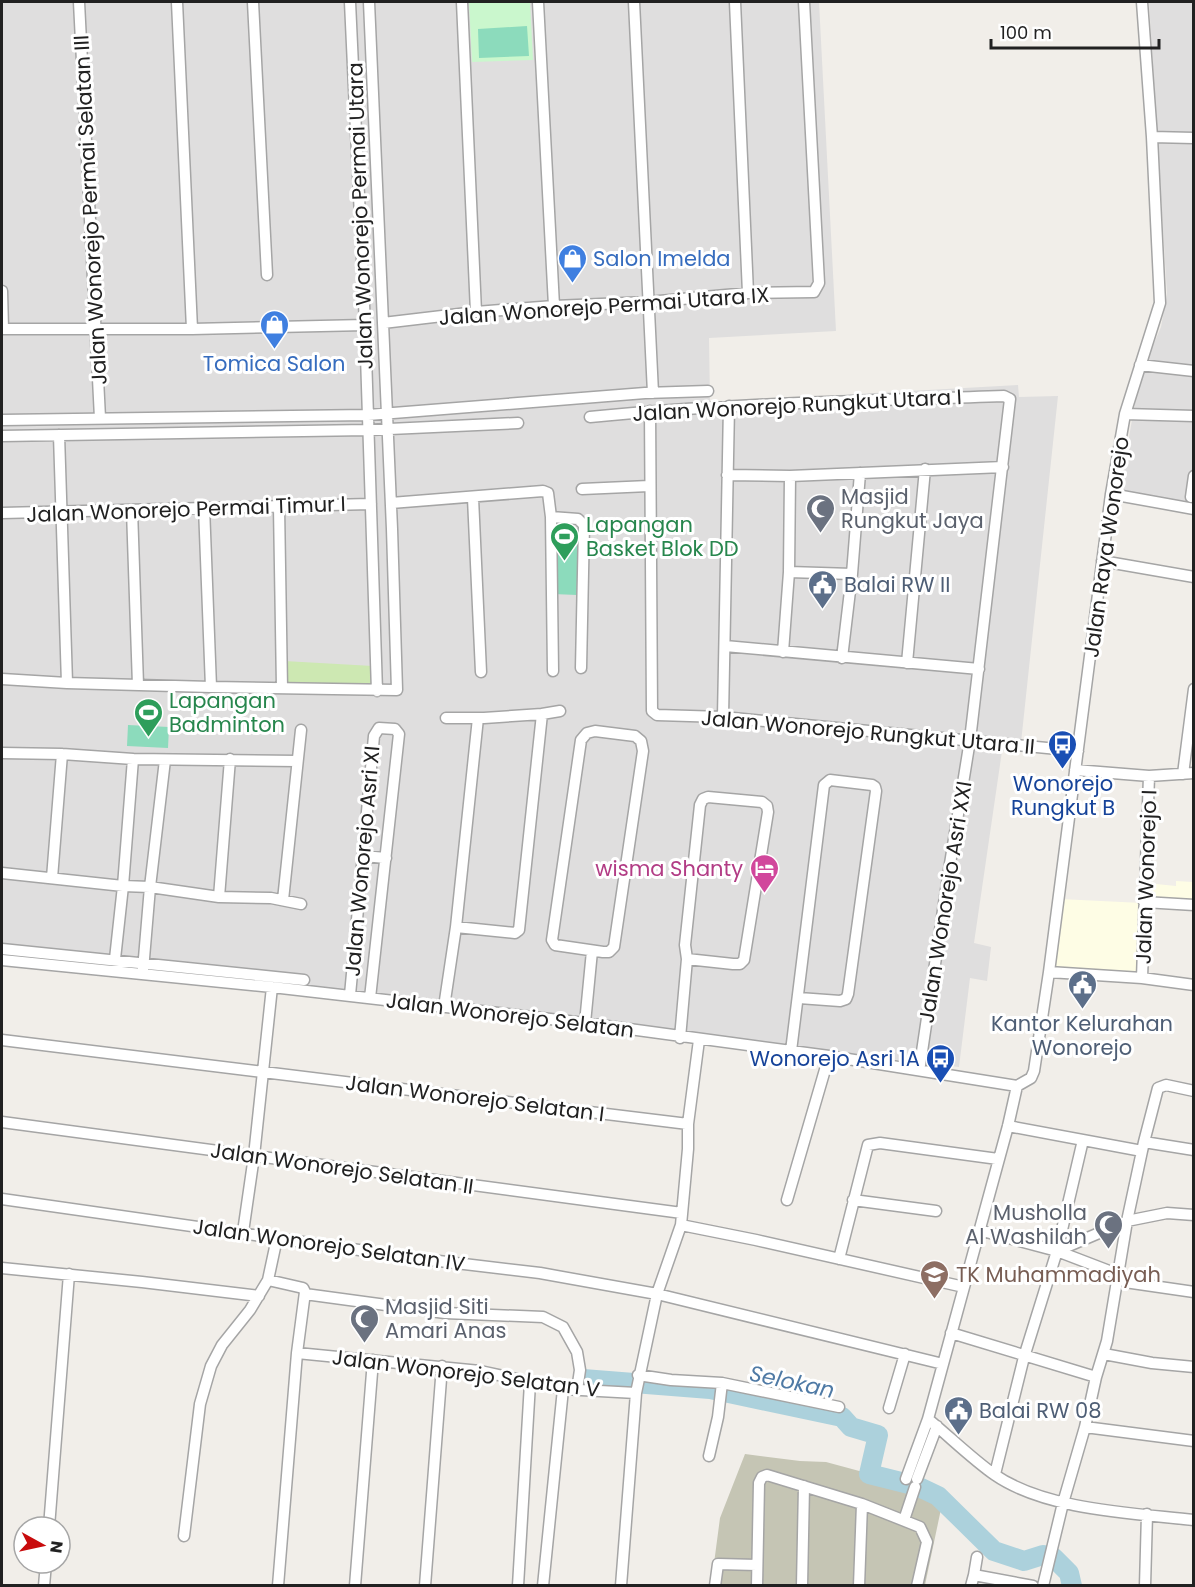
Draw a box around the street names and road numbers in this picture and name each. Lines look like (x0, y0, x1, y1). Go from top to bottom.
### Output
street label: Jalan Wonorejo Permai Selatan III (66, 34, 114, 386)
street label: Jalan Wonorejo Permai Utara (340, 62, 380, 370)
street label: Jalan Wonorejo Permai Utara IX (438, 280, 770, 332)
street label: Jalan Wonorejo Rungkut Utara I (632, 382, 962, 428)
street label: Jalan Raya Wonorejo (1076, 435, 1136, 659)
street label: Jalan Wonorejo Permai Timur I (26, 489, 346, 529)
street label: Jalan Wonorejo Rungkut Utara II (700, 703, 1036, 761)
street label: Jalan Wonorejo Asri XI (337, 744, 387, 978)
street label: Jalan Wonorejo Asri XXI (912, 779, 978, 1025)
street label: Jalan Wonorejo I (1128, 789, 1164, 965)
street label: Jalan Wonorejo Selatan (384, 985, 636, 1045)
street label: Jalan Wonorejo Selatan I (344, 1068, 606, 1128)
street label: Jalan Wonorejo Selatan II (208, 1135, 476, 1201)
street label: Jalan Wonorejo Selatan IV (191, 1212, 467, 1278)
street label: Jalan Wonorejo Selatan V (331, 1342, 601, 1404)

